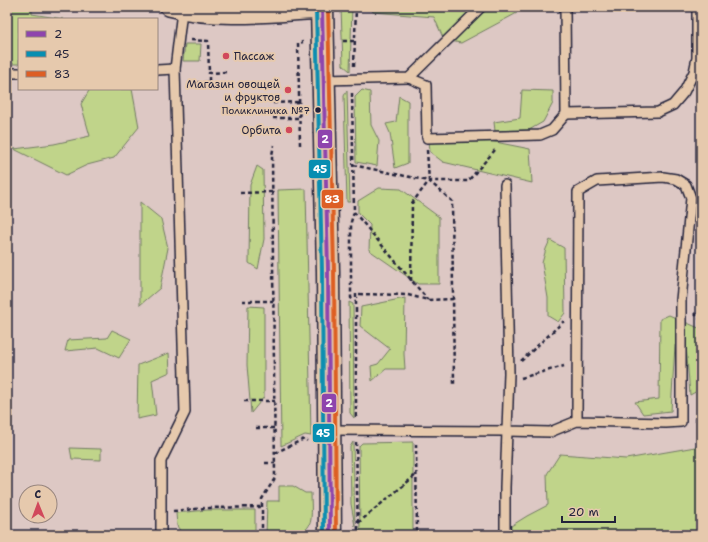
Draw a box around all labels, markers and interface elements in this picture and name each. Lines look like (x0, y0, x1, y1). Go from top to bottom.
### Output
legend (18, 18, 158, 90)
text: 2 (54, 26, 62, 42)
text: 45 (54, 46, 69, 62)
place label: Пассаж (234, 49, 275, 64)
marker: Пассаж (221, 51, 231, 61)
text: 83 (54, 66, 70, 82)
place label: Магазин овощей и фруктов (186, 77, 280, 105)
marker: Магазин овощей и фруктов (283, 85, 293, 95)
place label: Поликлиника №7 (222, 104, 310, 117)
marker: Поликлиника №7 (313, 105, 323, 115)
place label: Орбита (241, 123, 281, 138)
marker: Орбита (284, 125, 294, 135)
line badge: 2 (317, 129, 333, 149)
text: 2 (321, 132, 329, 147)
line badge: 45 (308, 159, 331, 179)
text: 45 (313, 162, 327, 177)
line badge: 83 (321, 189, 344, 209)
text: 83 (324, 192, 340, 207)
line badge: 2 (321, 393, 337, 413)
text: 2 (325, 396, 333, 411)
line badge: 45 (312, 423, 335, 443)
text: 45 (316, 426, 330, 441)
north arrow (18, 484, 58, 524)
text: С (34, 487, 42, 502)
scale bar (562, 498, 615, 524)
text: 20 m (568, 504, 599, 520)

